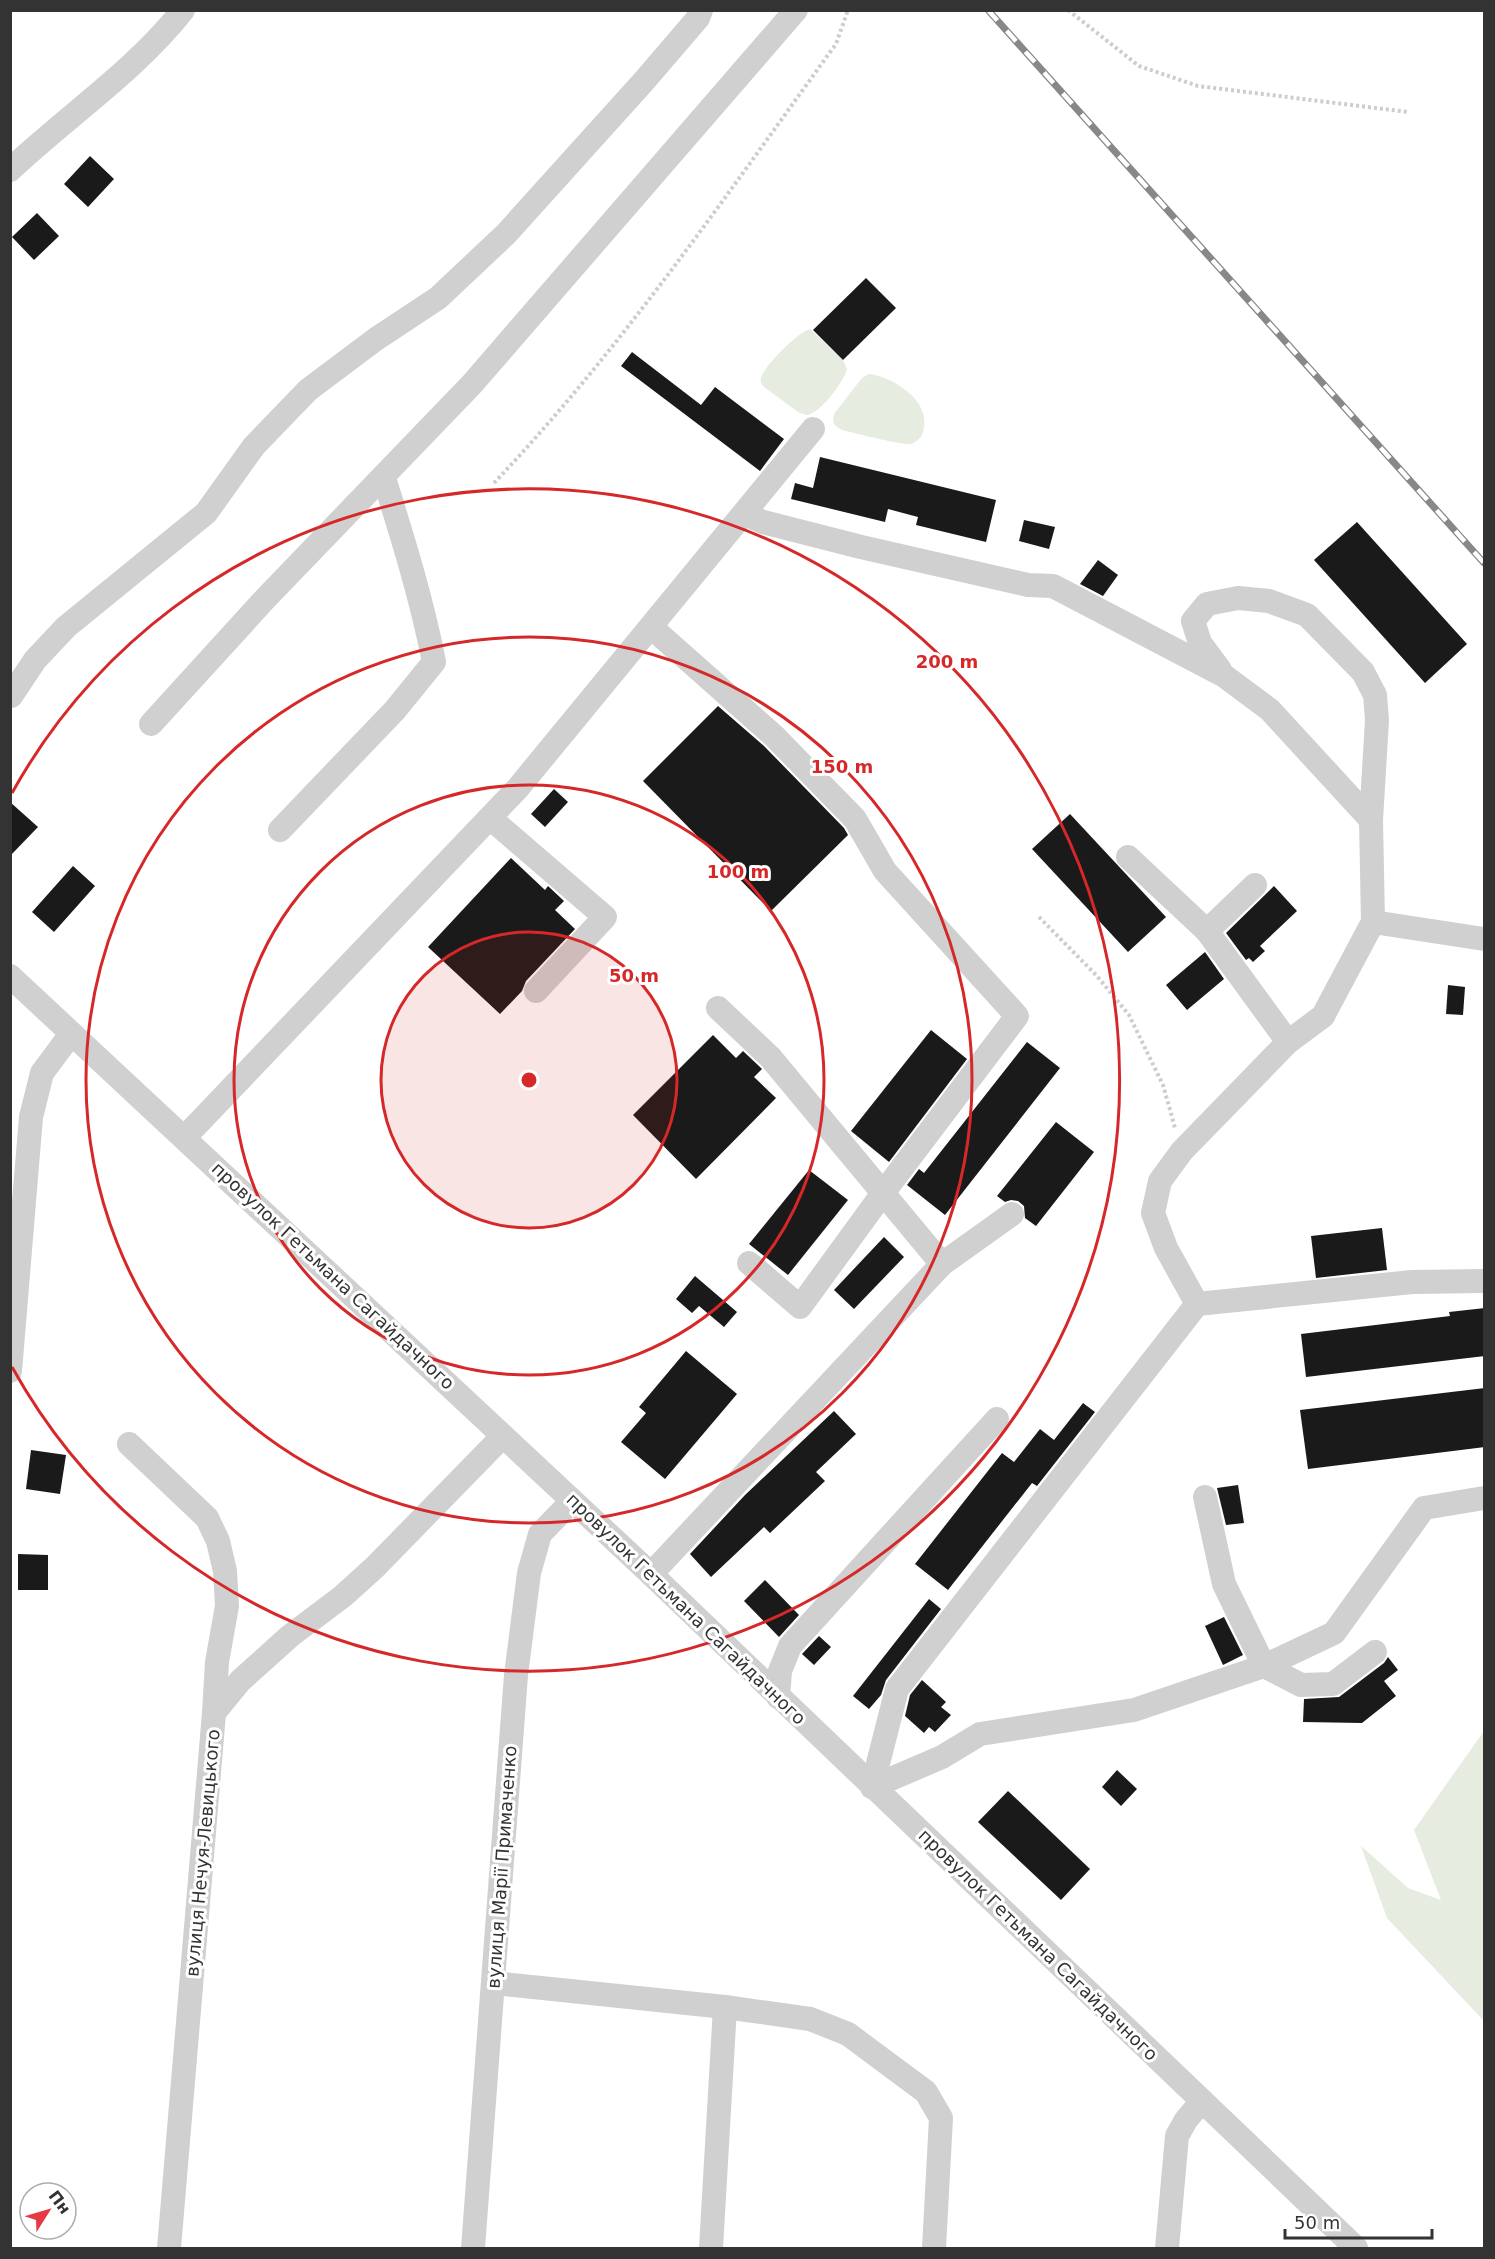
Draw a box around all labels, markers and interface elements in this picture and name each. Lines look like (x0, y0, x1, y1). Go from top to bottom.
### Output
text: 200 m (916, 651, 978, 672)
text: 150 m (811, 756, 873, 777)
text: 100 m (707, 861, 769, 882)
text: 50 m (609, 965, 659, 986)
centre of rings (519, 1070, 539, 1090)
street label: провулок Гетьмана Сагайдачного (208, 1157, 459, 1394)
street label: провулок Гетьмана Сагайдачного (563, 1489, 810, 1729)
street label: вулиця Нечуя-Левицького (181, 1728, 224, 1978)
street label: вулиця Марії Примаченко (483, 1745, 520, 1989)
street label: провулок Гетьмана Сагайдачного (915, 1825, 1162, 2065)
north arrow (18, 2181, 78, 2241)
text: Пн (45, 2187, 75, 2218)
scale bar (1285, 2202, 1432, 2240)
text: 50 m (1294, 2212, 1340, 2233)

